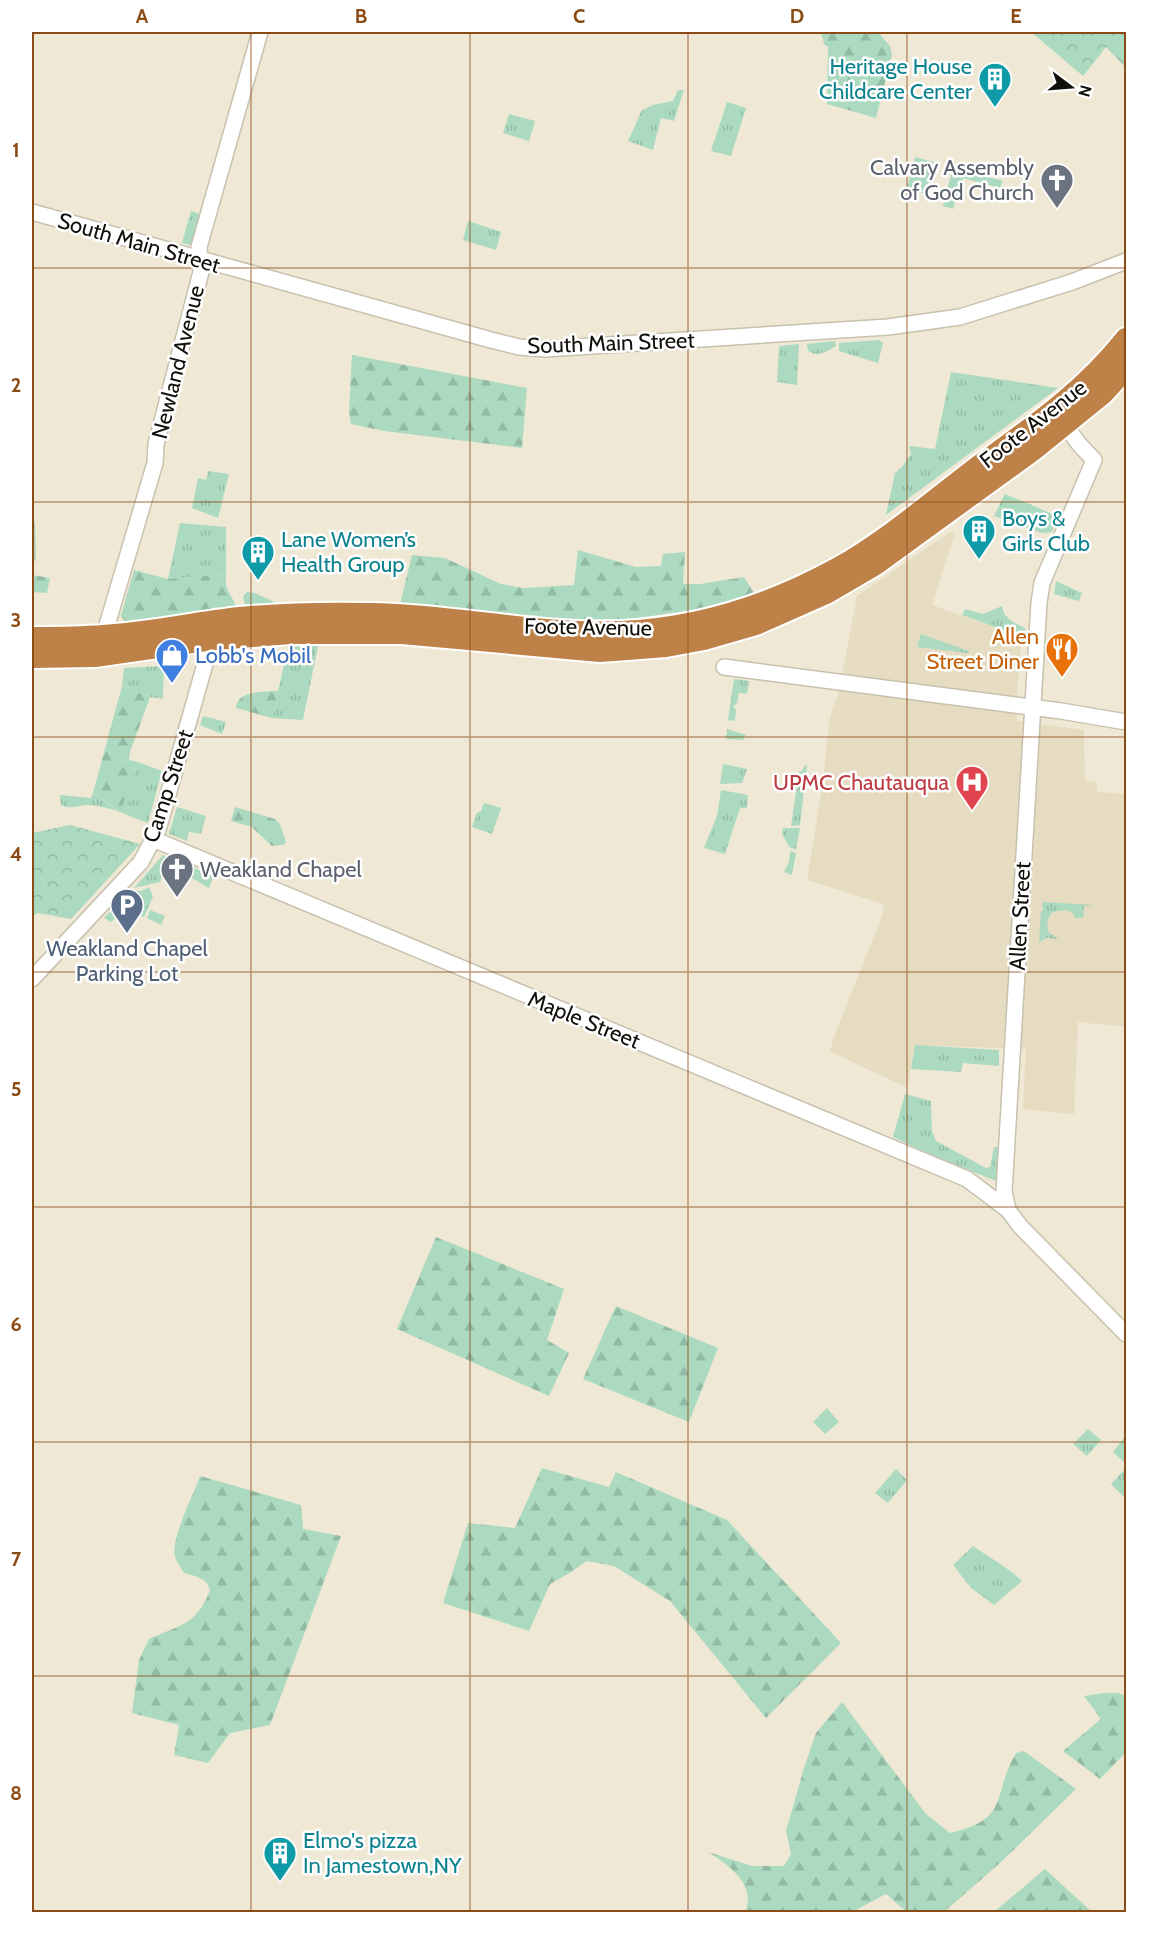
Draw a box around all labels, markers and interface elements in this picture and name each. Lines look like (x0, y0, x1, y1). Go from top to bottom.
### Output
text: A (136, 4, 149, 28)
text: B (355, 4, 367, 28)
text: C (573, 4, 585, 28)
text: D (790, 4, 804, 28)
text: E (1010, 4, 1022, 28)
place label: Heritage House Childcare Center (819, 53, 972, 105)
north arrow (1041, 57, 1101, 117)
building icon: Heritage House Childcare Center (977, 61, 1013, 108)
text: N (1074, 83, 1096, 99)
text: 1 (12, 138, 20, 162)
place label: Calvary Assembly of God Church (870, 154, 1034, 206)
church icon: Calvary Assembly of God Church (1039, 162, 1075, 209)
street label: South Main Street (55, 207, 224, 279)
street label: Newland Avenue (146, 282, 210, 442)
street label: South Main Street (527, 327, 696, 359)
text: 2 (11, 373, 21, 397)
street label: Foote Avenue (974, 374, 1092, 474)
place label: Boys & Girls Club (1002, 505, 1090, 557)
building icon: Boys & Girls Club (961, 513, 997, 560)
place label: Lane Women’s Health Group (281, 526, 416, 578)
building icon: Lane Women’s Health Group (240, 534, 276, 581)
text: 3 (11, 608, 21, 632)
street label: Foote Avenue (524, 612, 652, 642)
place label: Allen Street Diner (926, 623, 1039, 675)
restaurant icon: Allen Street Diner (1044, 631, 1080, 678)
shop icon: Lobb's Mobil (154, 637, 190, 684)
place label: Lobb's Mobil (195, 642, 312, 669)
street label: Camp Street (137, 726, 199, 846)
hospital icon: UPMC Chautauqua (954, 764, 990, 811)
place label: UPMC Chautauqua (773, 769, 949, 796)
text: 4 (10, 842, 22, 866)
church icon: Weakland Chapel (159, 851, 195, 898)
place label: Weakland Chapel (200, 856, 362, 883)
street label: Allen Street (1004, 860, 1036, 971)
parking icon: Weakland Chapel Parking Lot (109, 887, 145, 934)
place label: Weakland Chapel Parking Lot (46, 935, 209, 987)
street label: Maple Street (524, 985, 644, 1055)
text: 5 (11, 1077, 21, 1101)
text: 6 (10, 1312, 22, 1336)
text: 7 (11, 1547, 22, 1571)
text: 8 (10, 1781, 22, 1805)
place label: Elmo's pizza In Jamestown,NY (303, 1827, 462, 1879)
building icon: Elmo's pizza In Jamestown,NY (262, 1835, 298, 1882)

